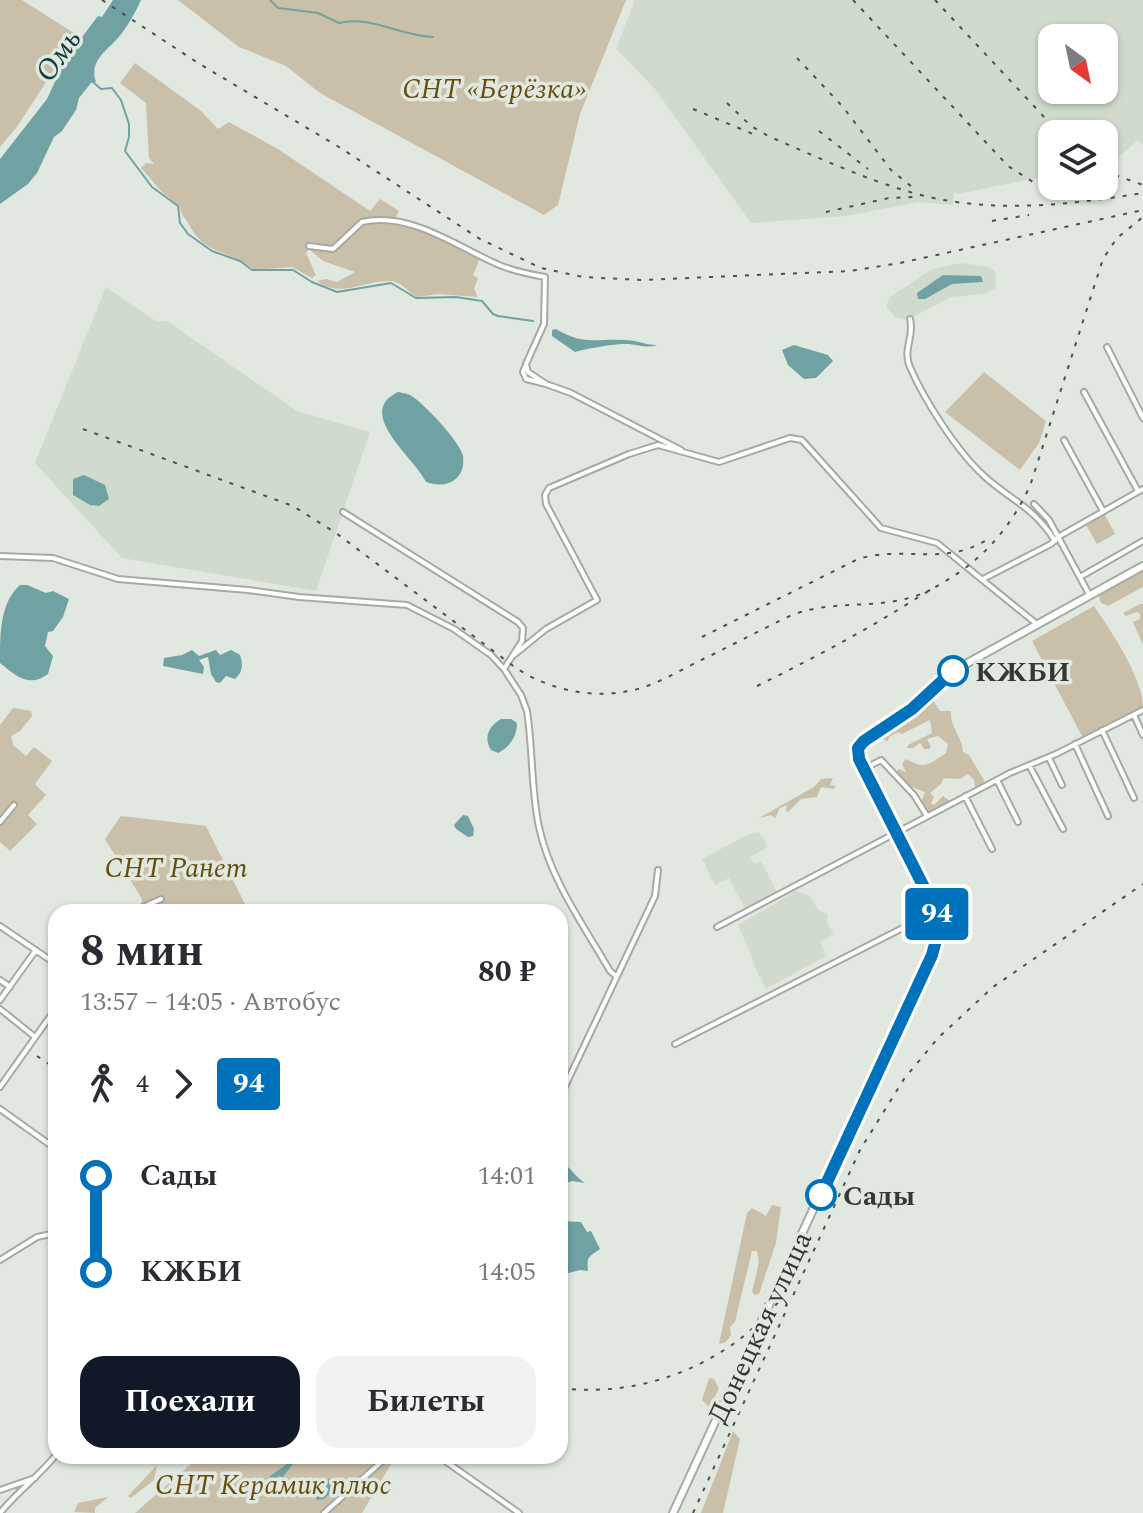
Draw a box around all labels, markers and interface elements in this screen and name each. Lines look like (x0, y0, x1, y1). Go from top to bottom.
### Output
water label: Омь (24, 19, 94, 92)
north arrow (1038, 24, 1118, 104)
map controls (1038, 24, 1118, 200)
park label: СНТ «Берёзка» (402, 68, 586, 111)
button: layers (1038, 120, 1118, 200)
place label: КЖБИ (975, 651, 1070, 694)
marker: КЖБИ (938, 656, 968, 686)
park label: СНТ Ранет (104, 847, 248, 890)
line badge: 94 (901, 888, 973, 940)
text: 94 (921, 892, 953, 935)
text: 8 мин (80, 918, 204, 985)
text: 80 ₽ (478, 949, 536, 995)
text: 13:57 – 14:05 · Автобус (80, 982, 341, 1022)
icon: walk (80, 1062, 124, 1106)
icon: forward (161, 1062, 205, 1106)
text: 94 (233, 1062, 264, 1105)
text: 4 (136, 1064, 149, 1104)
text: Сады (140, 1153, 217, 1199)
text: 14:01 (477, 1156, 536, 1196)
place label: Сады (843, 1175, 915, 1218)
marker: Сады (806, 1180, 836, 1210)
street label: Донецкая улица (697, 1224, 824, 1431)
text: КЖБИ (140, 1249, 242, 1295)
text: 14:05 (477, 1252, 536, 1292)
button: Поехали (80, 1356, 300, 1448)
button: Билеты (316, 1356, 536, 1448)
park label: СНТ Керамик плюс (155, 1464, 391, 1507)

